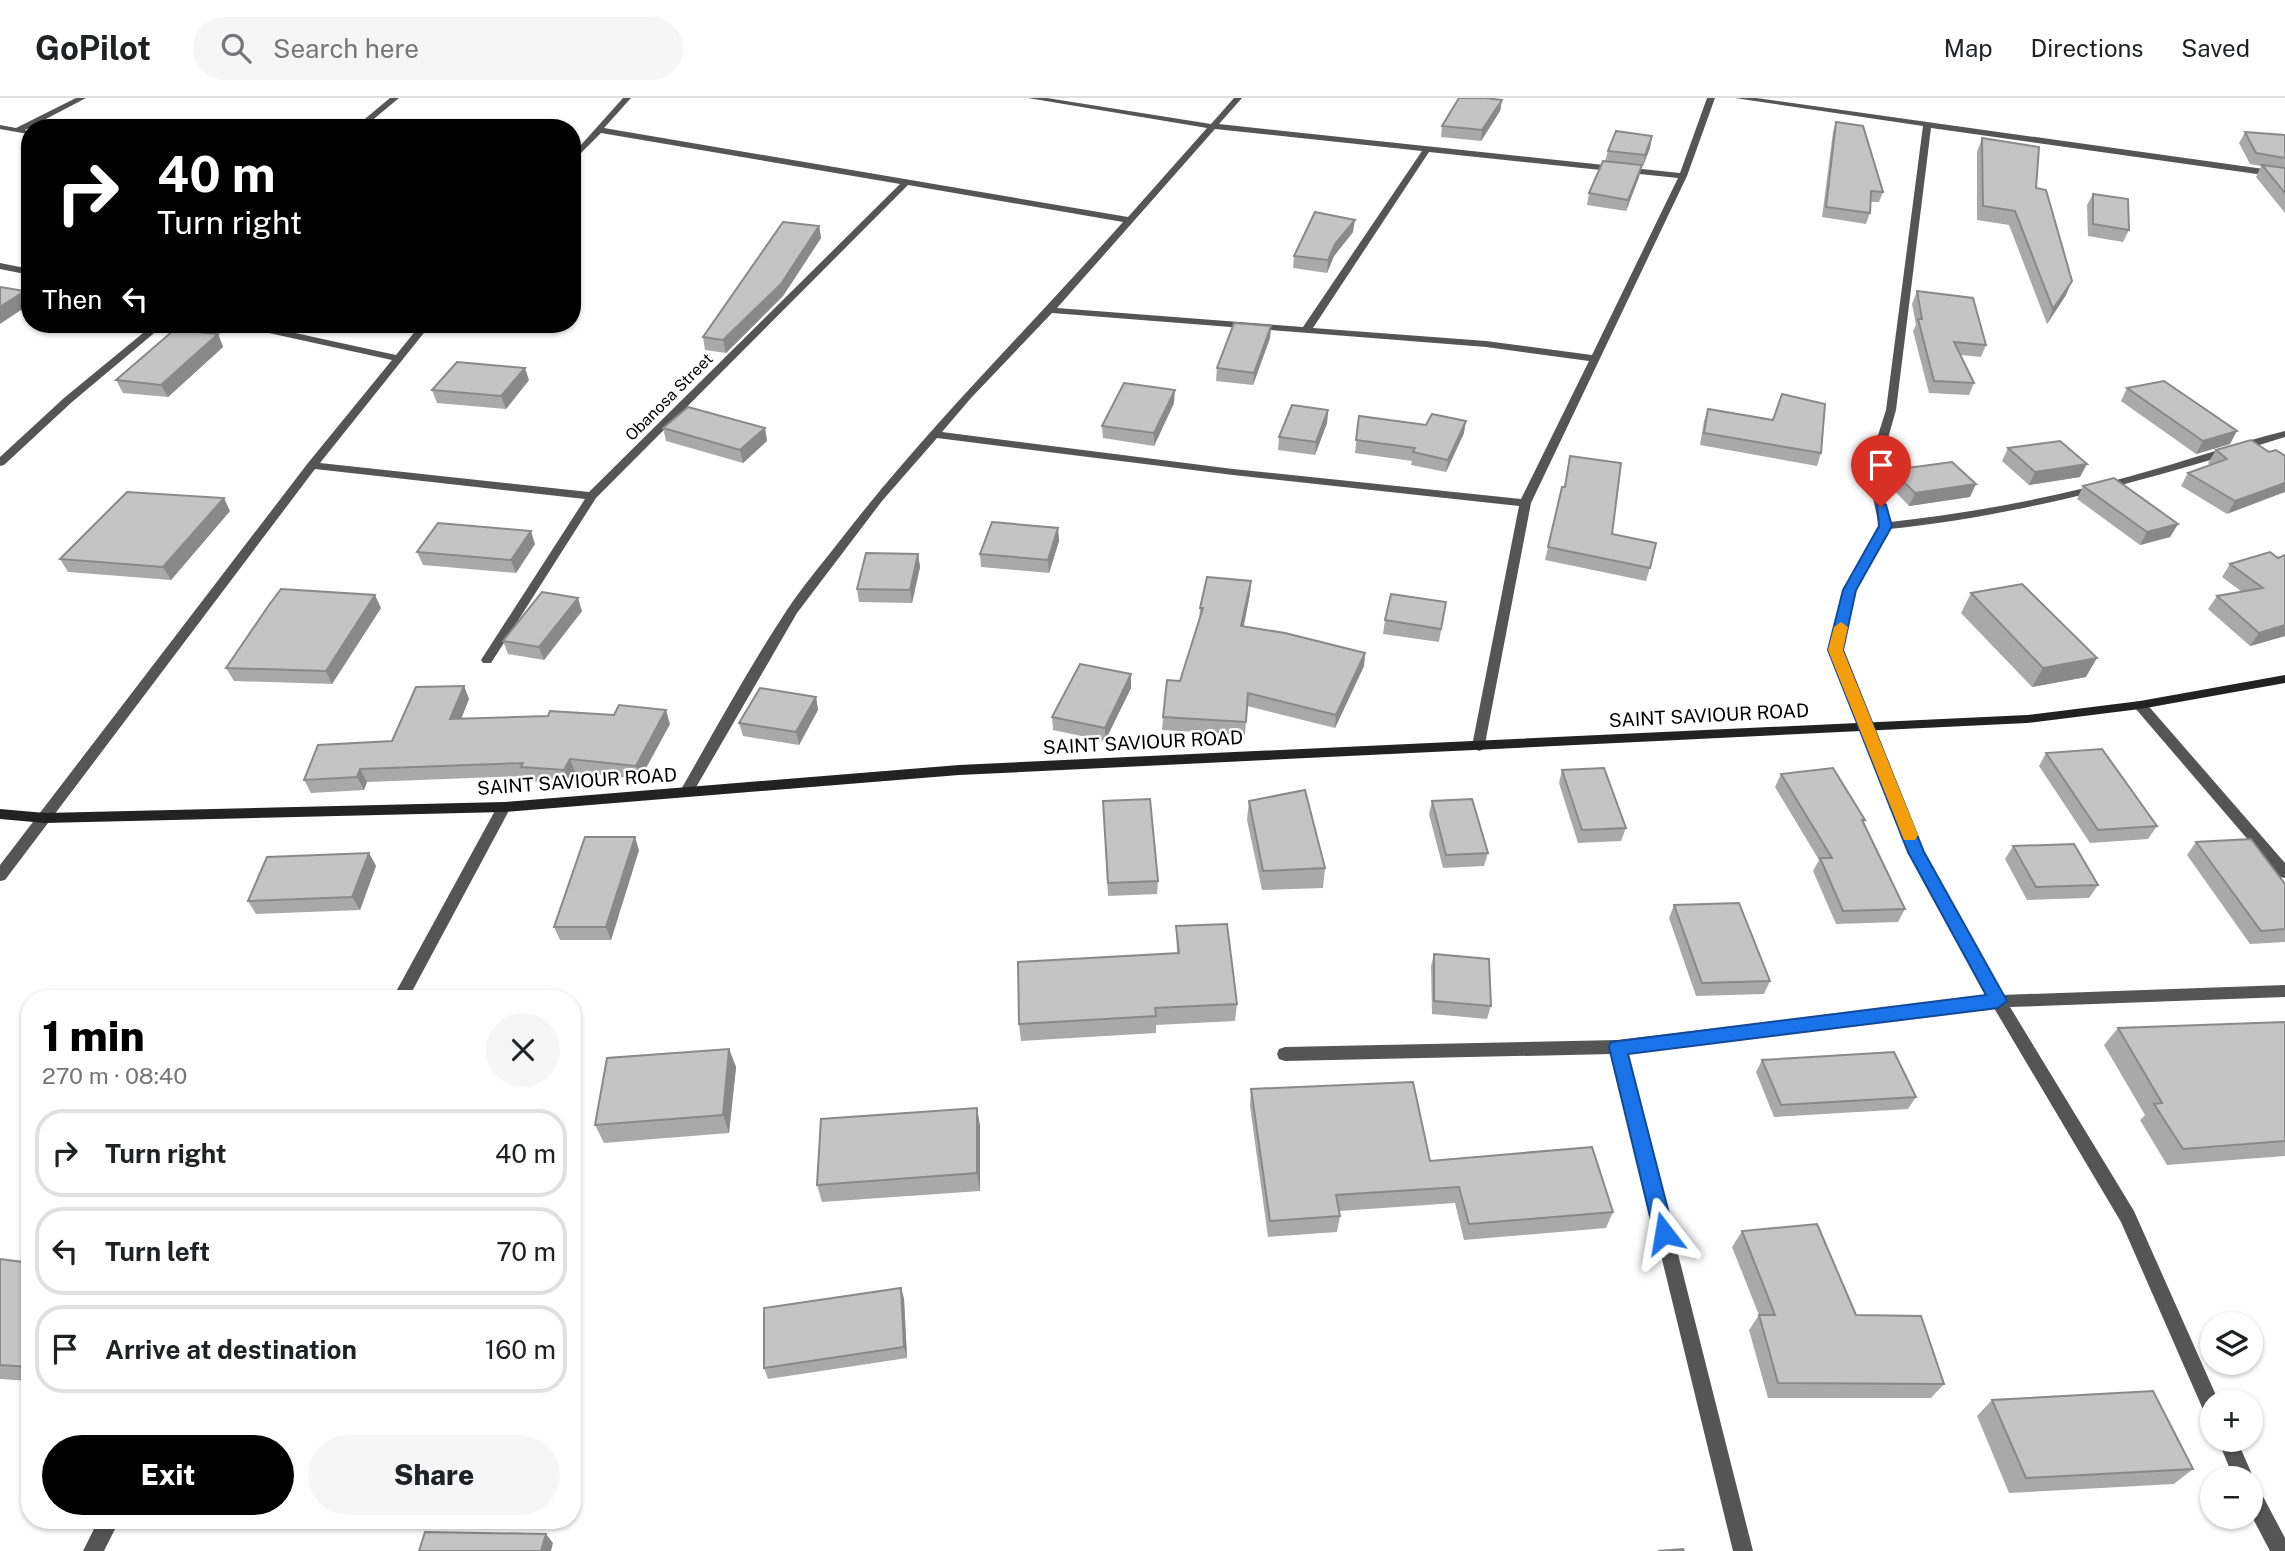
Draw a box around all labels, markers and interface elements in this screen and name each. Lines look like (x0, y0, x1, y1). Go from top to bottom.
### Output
search box (193, 17, 683, 80)
text: GoPilot (35, 29, 151, 67)
icon: search (217, 29, 255, 67)
text: Search here (273, 33, 419, 64)
text: Map (1944, 34, 1993, 62)
text: Directions (2031, 34, 2143, 62)
text: Saved (2181, 34, 2250, 62)
text: 40 m (157, 145, 276, 203)
icon: right (42, 147, 133, 238)
text: Turn right (157, 204, 302, 241)
icon: left (116, 280, 154, 318)
text: Then (42, 284, 102, 315)
street label: Obanosa Street (621, 349, 717, 445)
pin (1851, 435, 1911, 507)
icon: arrive (1862, 446, 1900, 484)
street label: SAINT SAVIOUR ROAD (1608, 699, 1810, 731)
street label: SAINT SAVIOUR ROAD (1042, 726, 1244, 758)
street label: SAINT SAVIOUR ROAD (476, 763, 678, 799)
text: 1 min (42, 1011, 145, 1060)
button: close (486, 1013, 560, 1087)
text: 270 m · 08:40 (42, 1062, 187, 1089)
icon: right (46, 1134, 84, 1172)
text: Turn right (105, 1138, 227, 1169)
text: 40 m (495, 1138, 556, 1169)
position arrow (1627, 1196, 1701, 1270)
icon: left (46, 1232, 84, 1270)
text: Turn left (105, 1236, 210, 1267)
text: 70 m (496, 1236, 556, 1267)
map controls (2200, 1312, 2263, 1529)
button: layers (2200, 1312, 2263, 1375)
icon: arrive (46, 1330, 84, 1368)
text: Arrive at destination (105, 1334, 357, 1365)
text: 160 m (485, 1334, 556, 1365)
button: + (2200, 1389, 2263, 1452)
button: Exit (42, 1435, 294, 1515)
button: Share (308, 1435, 560, 1515)
button: − (2200, 1466, 2263, 1529)

